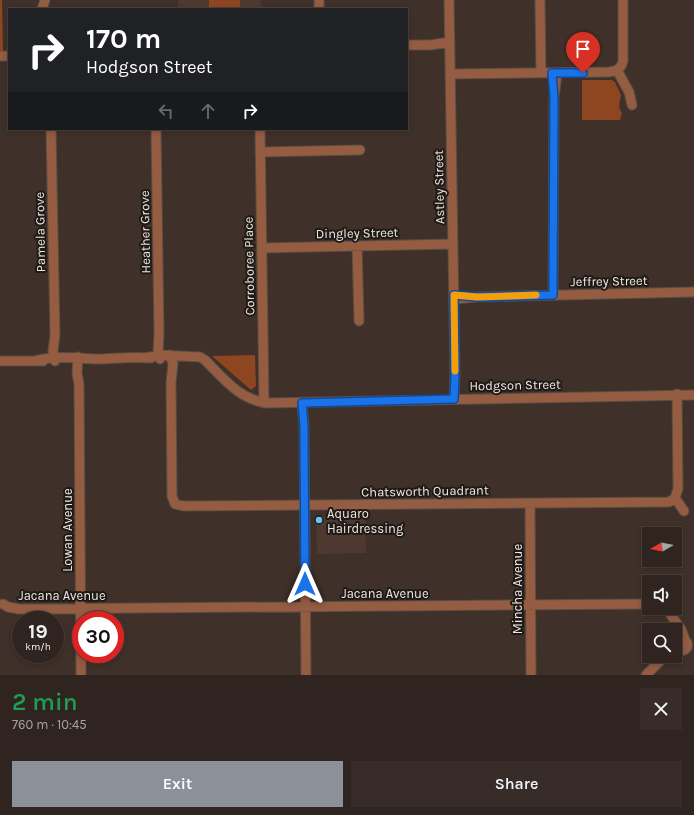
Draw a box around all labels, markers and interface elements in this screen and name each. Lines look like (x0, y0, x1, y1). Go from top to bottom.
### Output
text: 170 m (86, 22, 161, 55)
icon: right (20, 24, 72, 76)
pin (566, 32, 600, 73)
icon: arrive (572, 38, 594, 60)
text: Hodgson Street (86, 56, 213, 78)
icon: left (155, 100, 177, 122)
icon: ahead (197, 100, 219, 122)
icon: right (239, 100, 261, 122)
street label: Astley Street (431, 150, 447, 224)
street label: Heather Grove (137, 190, 153, 274)
street label: Pamela Grove (32, 191, 48, 272)
street label: Corroboree Place (241, 216, 257, 316)
street label: Dingley Street (315, 225, 399, 241)
street label: Jeffrey Street (570, 273, 648, 289)
street label: Hodgson Street (469, 377, 561, 393)
street label: Chatsworth Quadrant (361, 482, 489, 500)
street label: Lowan Avenue (60, 488, 75, 572)
place label: Aquaro Hairdressing (327, 506, 404, 536)
marker: Aquaro Hairdressing (314, 515, 324, 525)
north arrow (642, 527, 682, 567)
map controls (642, 527, 682, 663)
street label: Mincha Avenue (510, 544, 525, 634)
position arrow (284, 563, 326, 605)
button: sound (642, 575, 682, 615)
street label: Jacana Avenue (341, 586, 429, 601)
street label: Jacana Avenue (18, 588, 106, 603)
speed limit sign: 30 (72, 611, 124, 663)
text: 19 (28, 620, 48, 643)
button: search (642, 623, 682, 663)
text: km/h (25, 641, 51, 653)
text: 2 min (12, 688, 78, 716)
button: close (640, 688, 682, 730)
text: 760 m · 10:45 (12, 717, 87, 732)
button: Exit (12, 761, 343, 807)
button: Share (351, 761, 682, 807)

